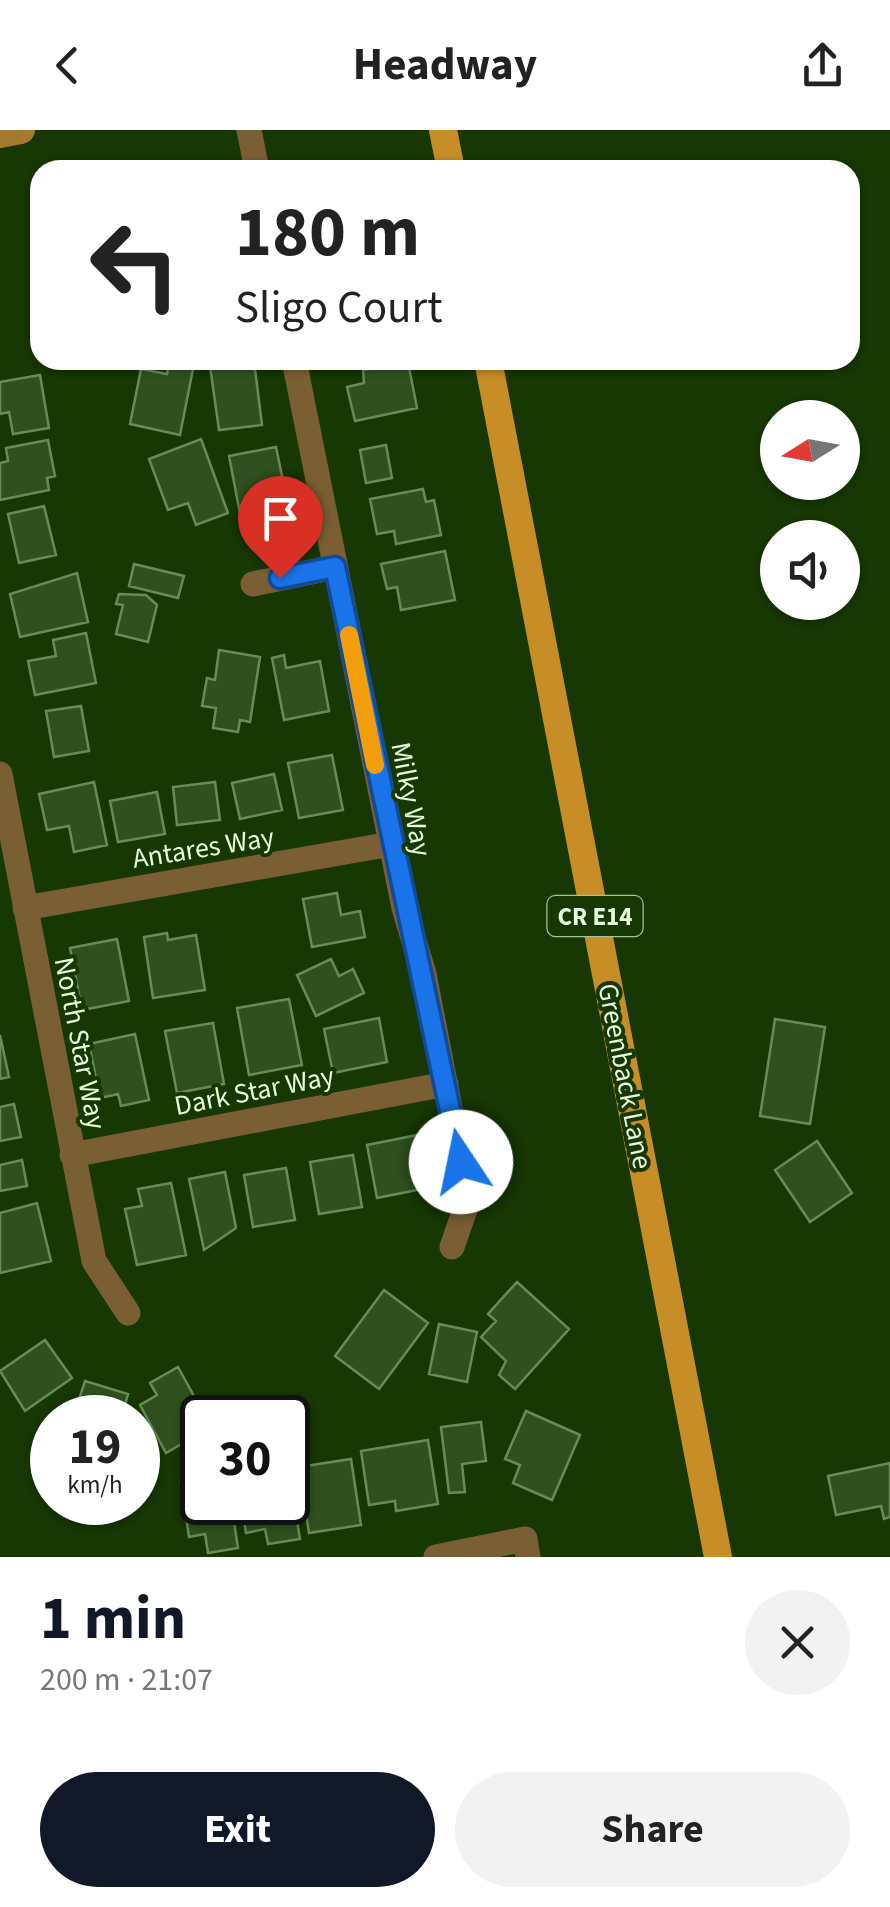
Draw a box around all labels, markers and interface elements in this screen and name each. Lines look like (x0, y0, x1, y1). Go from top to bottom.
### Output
text: Headway (353, 33, 537, 97)
icon: back (40, 38, 95, 93)
icon: share (795, 38, 850, 93)
text: 180 m (235, 183, 420, 283)
icon: left (70, 200, 200, 330)
text: Sligo Court (235, 276, 442, 340)
north arrow (760, 400, 860, 500)
map controls (760, 400, 860, 620)
pin (238, 476, 323, 579)
icon: arrive (253, 491, 308, 546)
button: sound (760, 520, 860, 620)
street label: Milky Way (380, 739, 442, 860)
street label: Antares Way (129, 817, 277, 879)
road number: CR E14 (548, 896, 642, 936)
street label: North Star Way (44, 954, 116, 1133)
street label: Greenback Lane (587, 980, 663, 1172)
street label: Dark Star Way (171, 1056, 337, 1126)
position arrow (409, 1110, 513, 1214)
speed limit sign: 30 (180, 1395, 310, 1525)
text: 19 (69, 1412, 121, 1483)
text: km/h (67, 1467, 123, 1503)
text: 1 min (40, 1577, 186, 1662)
button: close (745, 1590, 850, 1695)
text: 200 m · 21:07 (40, 1657, 213, 1703)
button: Exit (40, 1772, 435, 1887)
button: Share (455, 1772, 850, 1887)

